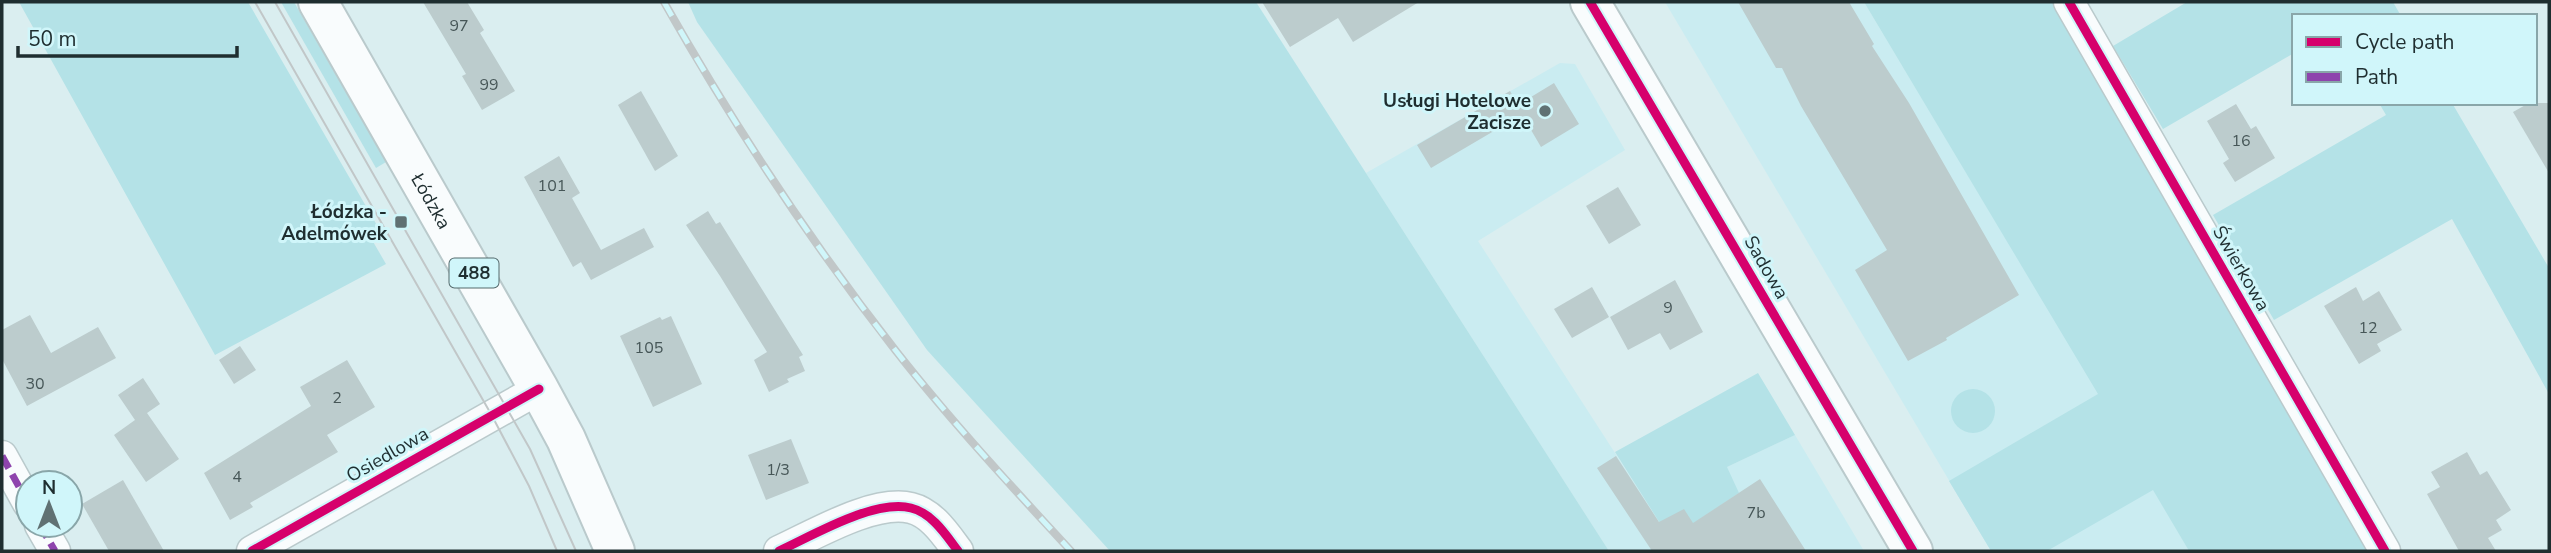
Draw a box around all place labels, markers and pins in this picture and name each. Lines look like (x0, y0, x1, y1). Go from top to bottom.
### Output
place label: Usługi Hotelowe Zacisze (1383, 88, 1531, 136)
marker: Usługi Hotelowe Zacisze (1537, 103, 1553, 119)
place label: Łódzka - Adelmówek (281, 199, 388, 247)
marker: Łódzka - Adelmówek (393, 214, 409, 230)

